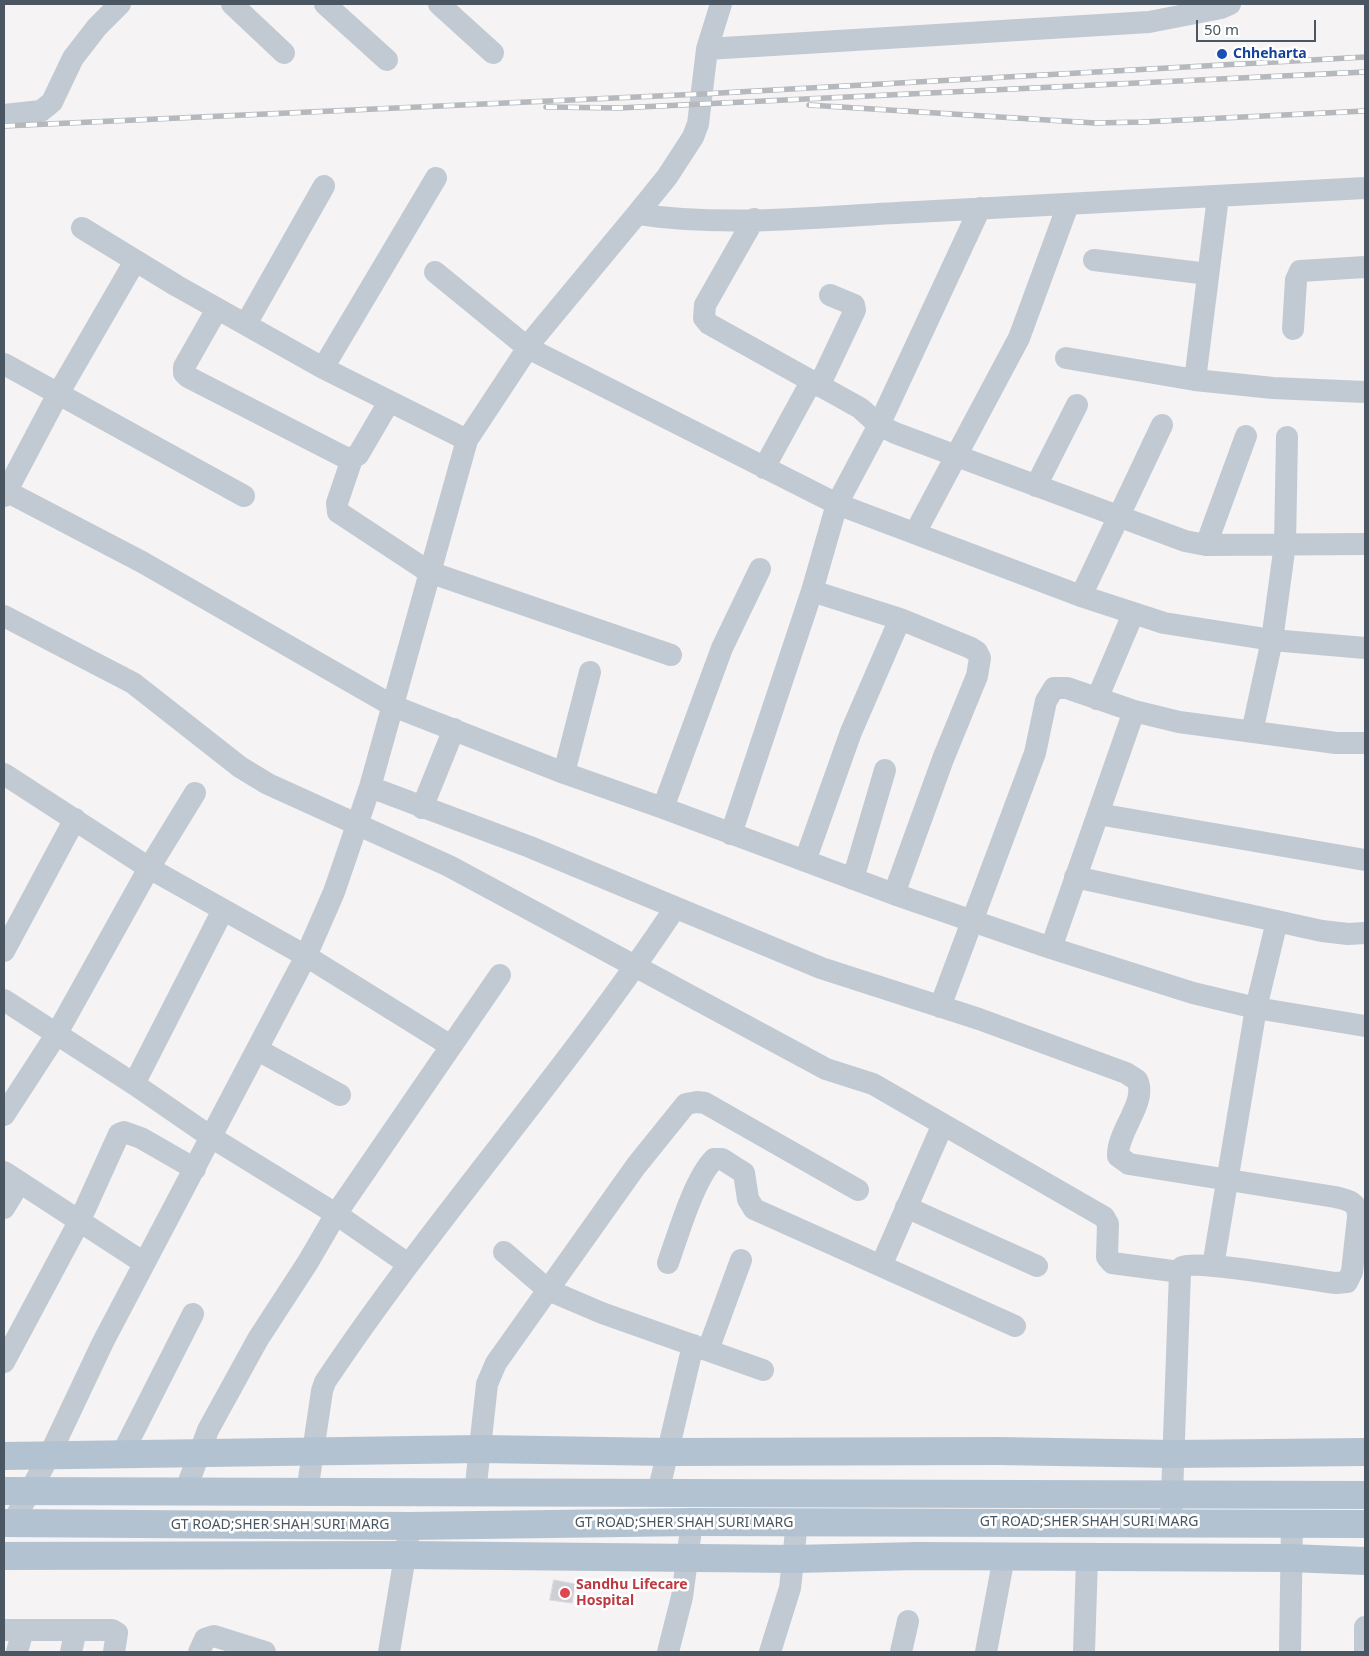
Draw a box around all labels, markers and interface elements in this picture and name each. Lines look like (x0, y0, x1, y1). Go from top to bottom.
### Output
scale bar (1199, 10, 1319, 42)
text: 50 m (1204, 19, 1239, 39)
place label: Chheharta (1233, 46, 1307, 62)
marker: Chheharta (1215, 47, 1229, 61)
street label: GT ROAD;SHER SHAH SURI MARG (980, 1514, 1198, 1530)
street label: GT ROAD;SHER SHAH SURI MARG (575, 1515, 793, 1531)
street label: GT ROAD;SHER SHAH SURI MARG (171, 1517, 389, 1533)
place label: Sandhu Lifecare Hospital (576, 1577, 688, 1610)
marker: Sandhu Lifecare Hospital (558, 1586, 572, 1600)

